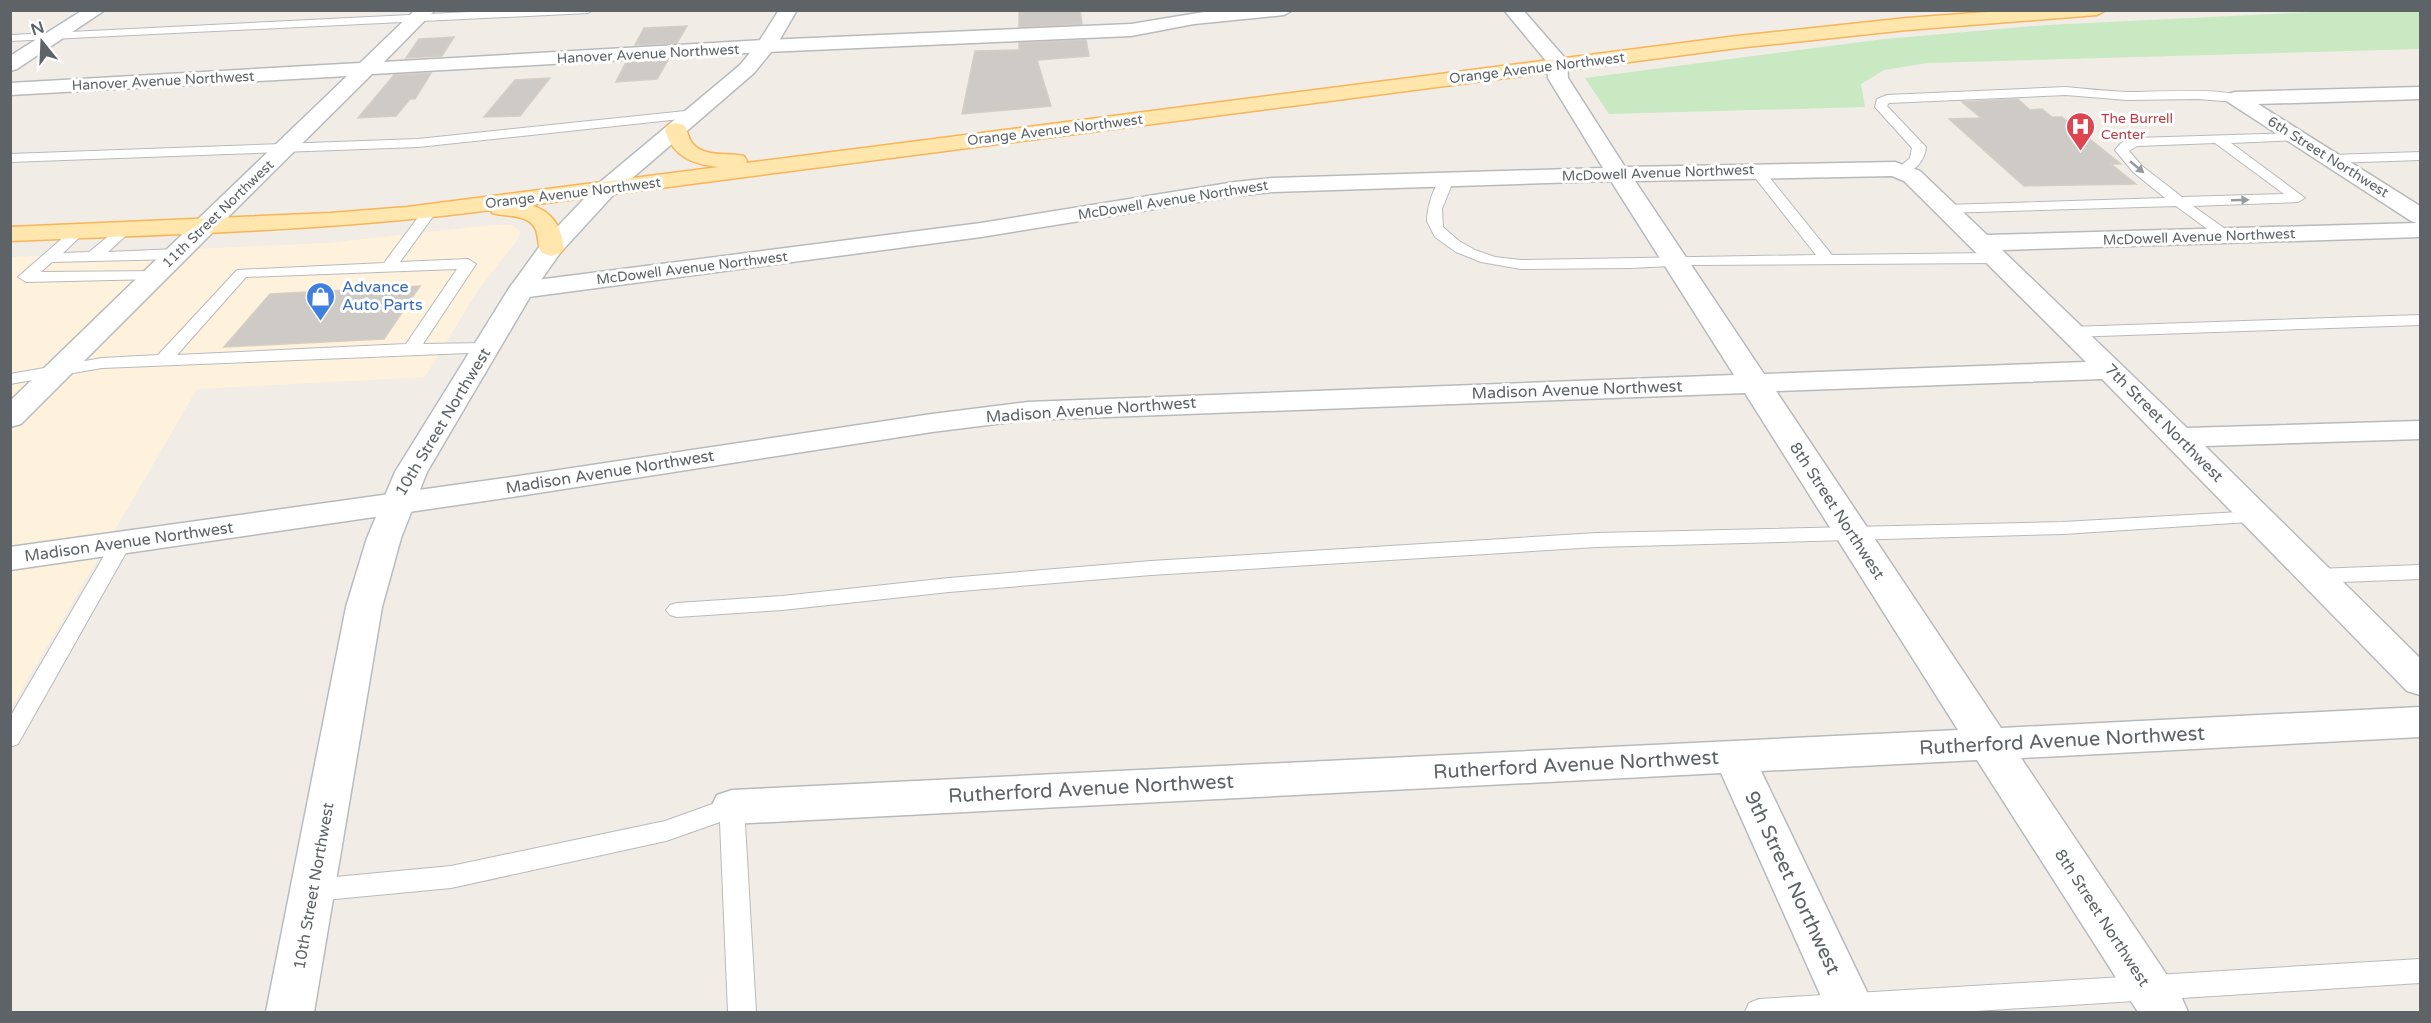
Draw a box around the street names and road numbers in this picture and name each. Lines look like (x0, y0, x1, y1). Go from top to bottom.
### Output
street label: Hanover Avenue Northwest (556, 41, 740, 67)
street label: Orange Avenue Northwest (1448, 49, 1626, 87)
street label: Hanover Avenue Northwest (71, 68, 255, 94)
street label: Orange Avenue Northwest (966, 111, 1144, 149)
street label: 6th Street Northwest (2264, 113, 2392, 202)
street label: 11th Street Northwest (159, 156, 278, 272)
street label: McDowell Avenue Northwest (1562, 161, 1755, 185)
street label: Orange Avenue Northwest (484, 174, 662, 212)
street label: McDowell Avenue Northwest (1077, 176, 1270, 223)
street label: McDowell Avenue Northwest (2103, 225, 2296, 249)
street label: McDowell Avenue Northwest (596, 248, 789, 288)
street label: 10th Street Northwest (391, 344, 495, 500)
street label: 7th Street Northwest (2101, 360, 2227, 486)
street label: Madison Avenue Northwest (1471, 376, 1683, 404)
street label: Madison Avenue Northwest (985, 393, 1197, 427)
street label: 8th Street Northwest (1785, 439, 1889, 583)
street label: Madison Avenue Northwest (504, 446, 716, 498)
street label: Madison Avenue Northwest (23, 517, 235, 567)
street label: Rutherford Avenue Northwest (1919, 722, 2206, 760)
street label: Rutherford Avenue Northwest (1433, 746, 1720, 784)
street label: Rutherford Avenue Northwest (948, 770, 1235, 808)
street label: 9th Street Northwest (1739, 788, 1845, 979)
street label: 10th Street Northwest (289, 801, 339, 971)
street label: 8th Street Northwest (2050, 846, 2154, 990)

